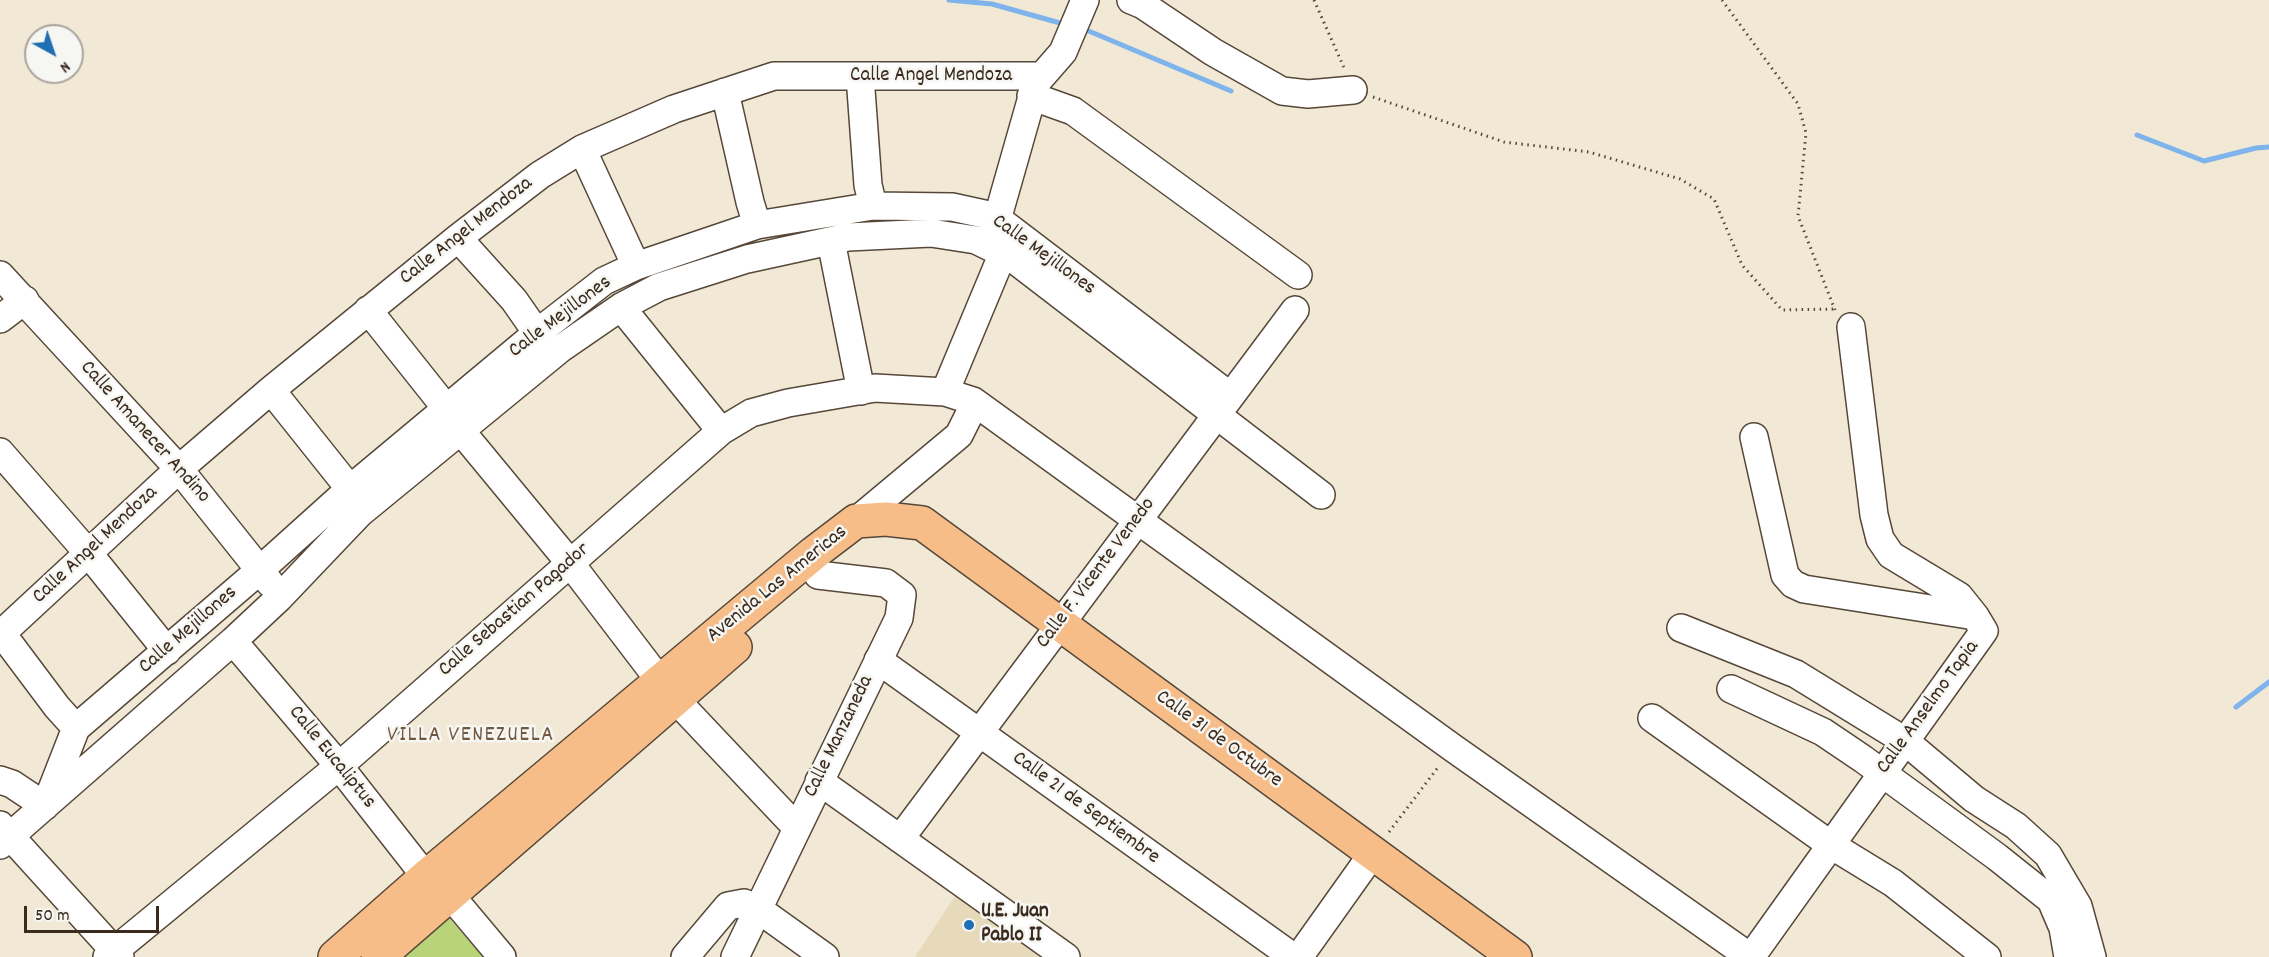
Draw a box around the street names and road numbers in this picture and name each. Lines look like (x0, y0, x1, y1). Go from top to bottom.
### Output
street label: Calle Angel Mendoza (850, 64, 1012, 90)
street label: Calle Angel Mendoza (395, 172, 539, 292)
street label: Calle Mejillones (986, 210, 1100, 302)
street label: Calle Mejillones (505, 271, 617, 365)
street label: Calle Amanecer Andino (73, 357, 215, 509)
street label: Calle Angel Mendoza (28, 482, 164, 610)
street label: Calle F. Vicente Venedo (1032, 494, 1162, 654)
street label: Avenida Las Americas (703, 521, 853, 649)
street label: Calle Sebastian Pagador (434, 539, 596, 683)
street label: Calle Mejillones (135, 581, 243, 681)
street label: Calle Anselmo Tapia (1872, 636, 1986, 780)
street label: Calle Manzaneda (800, 672, 880, 802)
street label: Calle 31 de Octubre (1150, 686, 1286, 794)
street label: Calle Eucaliptus (282, 701, 380, 815)
street label: Calle 21 de Septiembre (1006, 747, 1164, 871)

